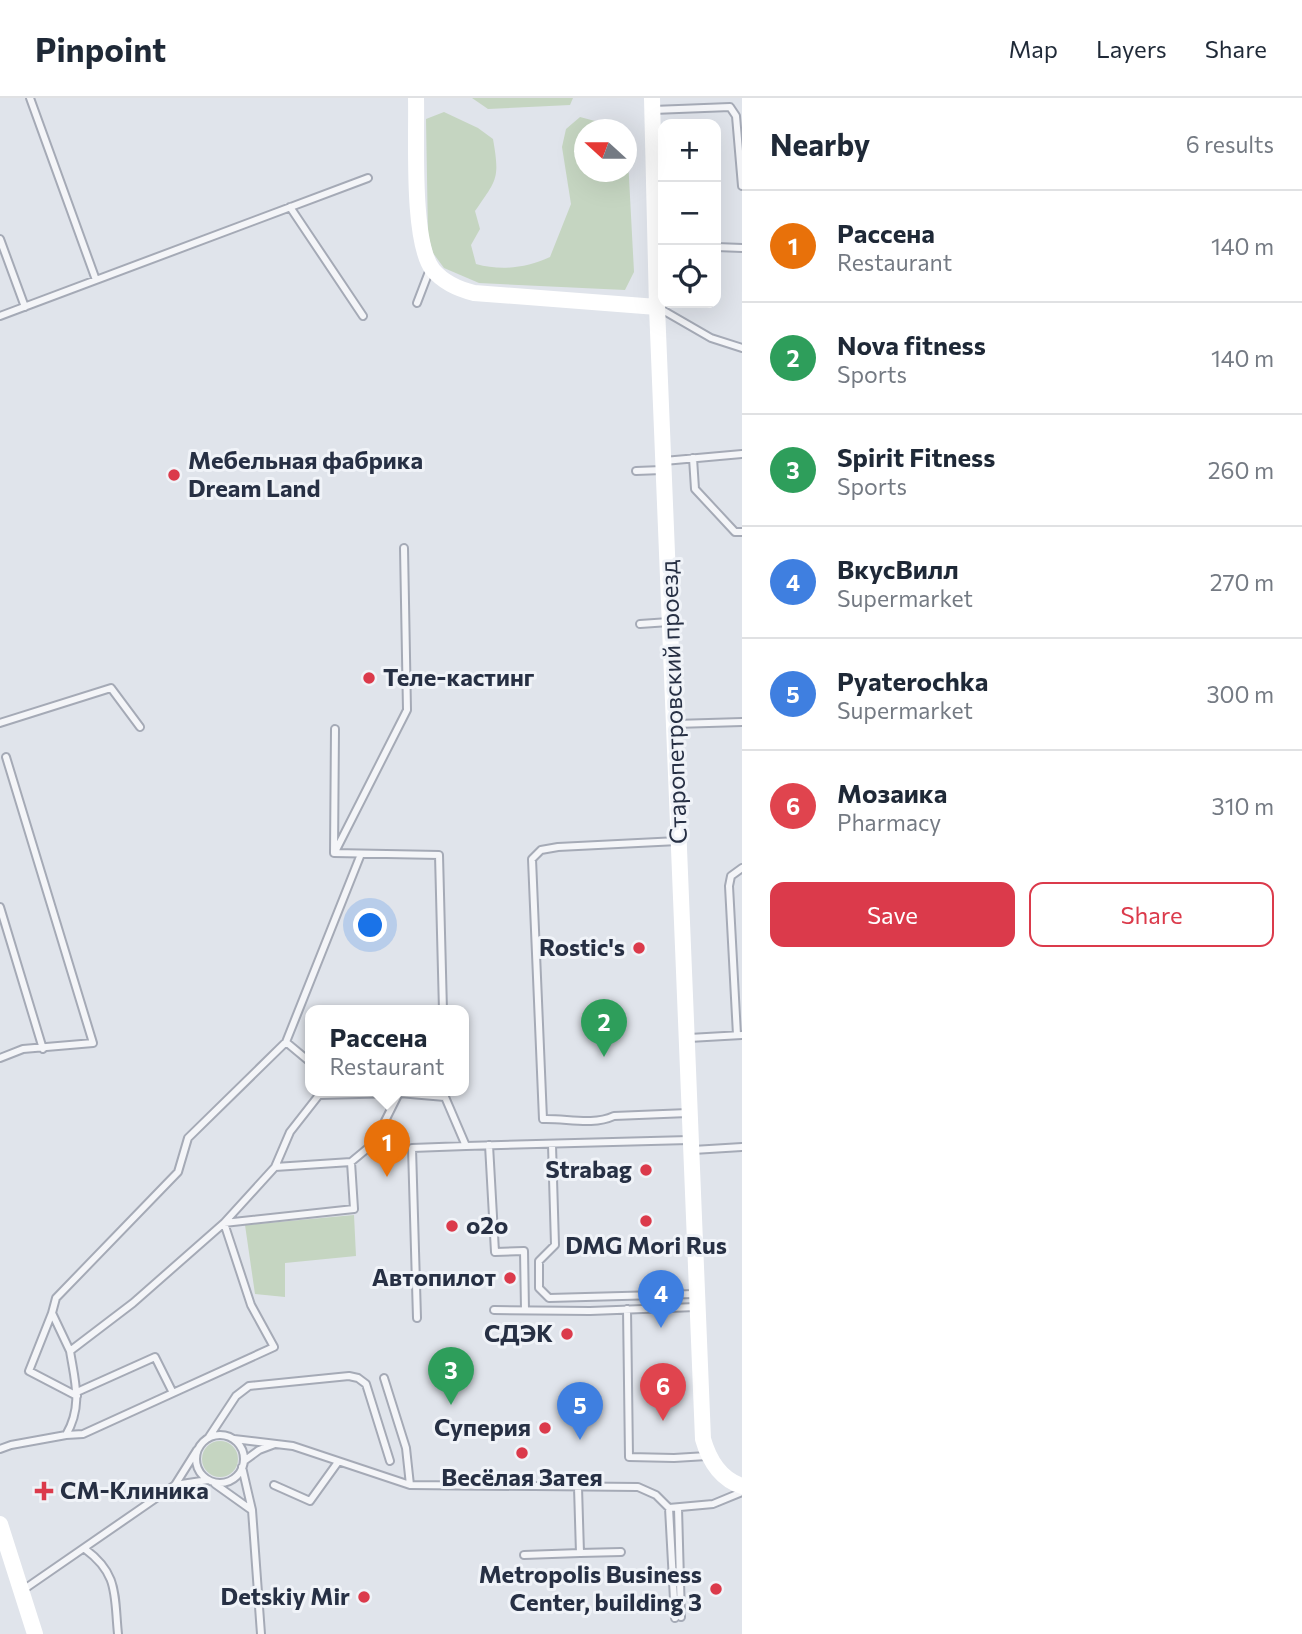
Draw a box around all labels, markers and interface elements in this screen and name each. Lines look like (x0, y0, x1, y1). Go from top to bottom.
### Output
text: Pinpoint (35, 28, 166, 69)
text: Map (1009, 34, 1058, 63)
text: Layers (1096, 34, 1167, 63)
text: Share (1205, 34, 1267, 63)
north arrow (574, 119, 637, 182)
map controls (658, 119, 721, 308)
button: + (658, 119, 721, 182)
text: Nearby (770, 125, 870, 162)
text: 6 results (1186, 130, 1274, 158)
button: − (658, 182, 721, 245)
text: Рассена (837, 217, 935, 248)
text: 1 (788, 232, 798, 260)
text: 140 m (1211, 232, 1274, 260)
button: locate (658, 245, 721, 308)
text: Restaurant (837, 248, 952, 276)
text: Nova fitness (837, 329, 986, 360)
text: 2 (786, 344, 800, 372)
text: 140 m (1211, 344, 1274, 372)
text: Sports (837, 360, 907, 388)
text: Spirit Fitness (837, 441, 995, 472)
place label: Мебельная фабрика Dream Land (188, 445, 423, 502)
text: 3 (786, 456, 800, 484)
text: 260 m (1208, 456, 1274, 484)
marker: Мебельная фабрика Dream Land (166, 467, 182, 483)
text: Sports (837, 472, 907, 500)
text: ВкусВилл (837, 553, 959, 584)
street label: Старопетровский проезд (653, 560, 692, 845)
text: 4 (786, 568, 800, 596)
text: 270 m (1210, 568, 1274, 596)
text: Supermarket (837, 584, 973, 612)
place label: Теле-кастинг (383, 662, 535, 691)
text: Pyaterochka (837, 665, 988, 696)
marker: Теле-кастинг (361, 670, 377, 686)
text: 5 (786, 680, 800, 708)
text: 300 m (1206, 680, 1274, 708)
text: Supermarket (837, 696, 973, 724)
text: Мозаика (837, 777, 947, 808)
text: 6 (786, 792, 800, 820)
text: 310 m (1212, 792, 1274, 820)
text: Pharmacy (837, 808, 941, 836)
button: Save (770, 882, 1015, 947)
button: Share (1029, 882, 1274, 947)
your location (353, 908, 387, 942)
place label: Rostic's (539, 932, 625, 961)
marker: Rostic's (631, 940, 647, 956)
pin: 2 (581, 999, 627, 1057)
popup (305, 1005, 469, 1096)
text: Рассена (329, 1021, 427, 1052)
text: Restaurant (329, 1052, 445, 1080)
pin: 1 (364, 1119, 410, 1177)
place label: Strabag (545, 1154, 632, 1183)
marker: Strabag (638, 1162, 654, 1178)
place label: o2o (466, 1210, 508, 1239)
marker: DMG Mori Rus (638, 1213, 654, 1229)
marker: o2o (444, 1218, 460, 1234)
place label: DMG Mori Rus (565, 1230, 727, 1259)
place label: Автопилот (372, 1262, 496, 1291)
marker: Автопилот (502, 1270, 518, 1286)
pin: 4 (638, 1270, 684, 1328)
place label: СДЭК (484, 1318, 553, 1347)
marker: СДЭК (559, 1326, 575, 1342)
pin: 3 (428, 1347, 474, 1405)
pin: 6 (640, 1363, 686, 1421)
pin: 5 (557, 1382, 603, 1440)
place label: Суперия (434, 1412, 531, 1441)
marker: Суперия (537, 1420, 553, 1436)
marker: Весёлая Затея (514, 1445, 530, 1461)
place label: Весёлая Затея (441, 1462, 603, 1491)
place label: СМ-Клиника (60, 1475, 209, 1504)
marker: СМ-Клиника (34, 1481, 54, 1501)
place label: Metropolis Business Center, building 3 (479, 1559, 702, 1616)
place label: Detskiy Mir (221, 1581, 350, 1610)
marker: Metropolis Business Center, building 3 (708, 1581, 724, 1597)
marker: Detskiy Mir (356, 1589, 372, 1605)

